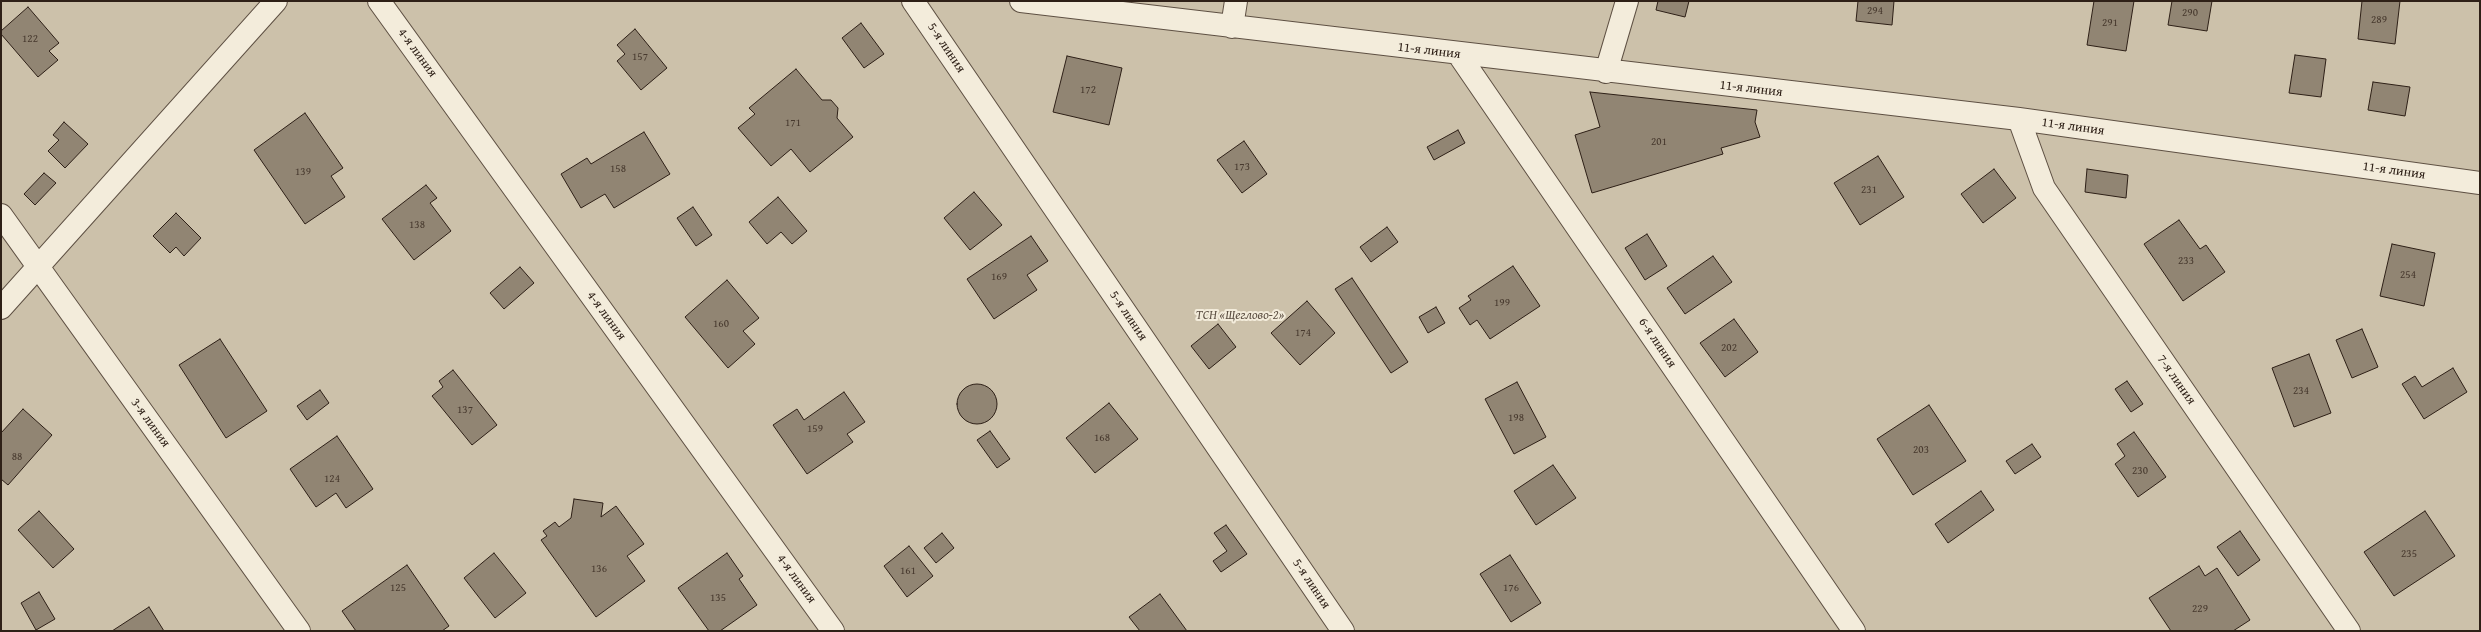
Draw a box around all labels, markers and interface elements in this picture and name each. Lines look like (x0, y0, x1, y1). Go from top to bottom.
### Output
house number: 294 (1867, 4, 1883, 18)
house number: 290 (2182, 6, 2198, 20)
house number: 289 (2371, 13, 2387, 27)
house number: 291 (2102, 16, 2118, 30)
street label: 5-я линия (924, 20, 968, 76)
street label: 4-я линия (394, 25, 440, 81)
house number: 122 (22, 32, 38, 46)
street label: 11-я линия (1397, 39, 1461, 63)
house number: 157 (632, 50, 648, 64)
street label: 11-я линия (1719, 77, 1783, 101)
house number: 172 (1080, 83, 1096, 97)
street label: 11-я линия (2041, 115, 2105, 139)
house number: 171 (785, 116, 801, 130)
house number: 201 (1651, 135, 1667, 149)
street label: 11-я линия (2362, 159, 2426, 183)
house number: 173 (1234, 160, 1250, 174)
house number: 158 (610, 162, 626, 176)
house number: 139 (295, 165, 311, 179)
house number: 231 (1861, 183, 1877, 197)
house number: 138 (409, 218, 425, 232)
house number: 233 (2178, 254, 2194, 268)
house number: 254 (2400, 268, 2416, 282)
house number: 169 (991, 270, 1007, 284)
street label: 4-я линия (583, 288, 629, 344)
street label: 5-я линия (1106, 288, 1150, 344)
house number: 199 (1494, 296, 1510, 310)
park label: ТСН «Щеглово-2» (1196, 308, 1284, 324)
street label: 6-я линия (1635, 315, 1679, 371)
house number: 160 (713, 317, 729, 331)
house number: 174 (1295, 326, 1311, 340)
house number: 202 (1721, 341, 1737, 355)
street label: 7-я линия (2153, 352, 2199, 408)
house number: 234 (2293, 384, 2309, 398)
street label: 3-я линия (127, 395, 173, 451)
house number: 137 (457, 403, 473, 417)
house number: 198 (1508, 411, 1524, 425)
house number: 159 (807, 422, 823, 436)
house number: 168 (1094, 431, 1110, 445)
house number: 203 (1913, 443, 1929, 457)
house number: 88 (12, 450, 22, 464)
house number: 230 (2132, 464, 2148, 478)
house number: 124 (324, 472, 340, 486)
house number: 235 (2401, 547, 2417, 561)
street label: 4-я линия (773, 551, 819, 607)
street label: 5-я линия (1289, 556, 1333, 612)
house number: 136 (591, 562, 607, 576)
house number: 161 (900, 564, 916, 578)
house number: 125 (390, 581, 406, 595)
house number: 176 (1503, 581, 1519, 595)
house number: 135 (710, 591, 726, 605)
house number: 229 (2192, 602, 2208, 616)

